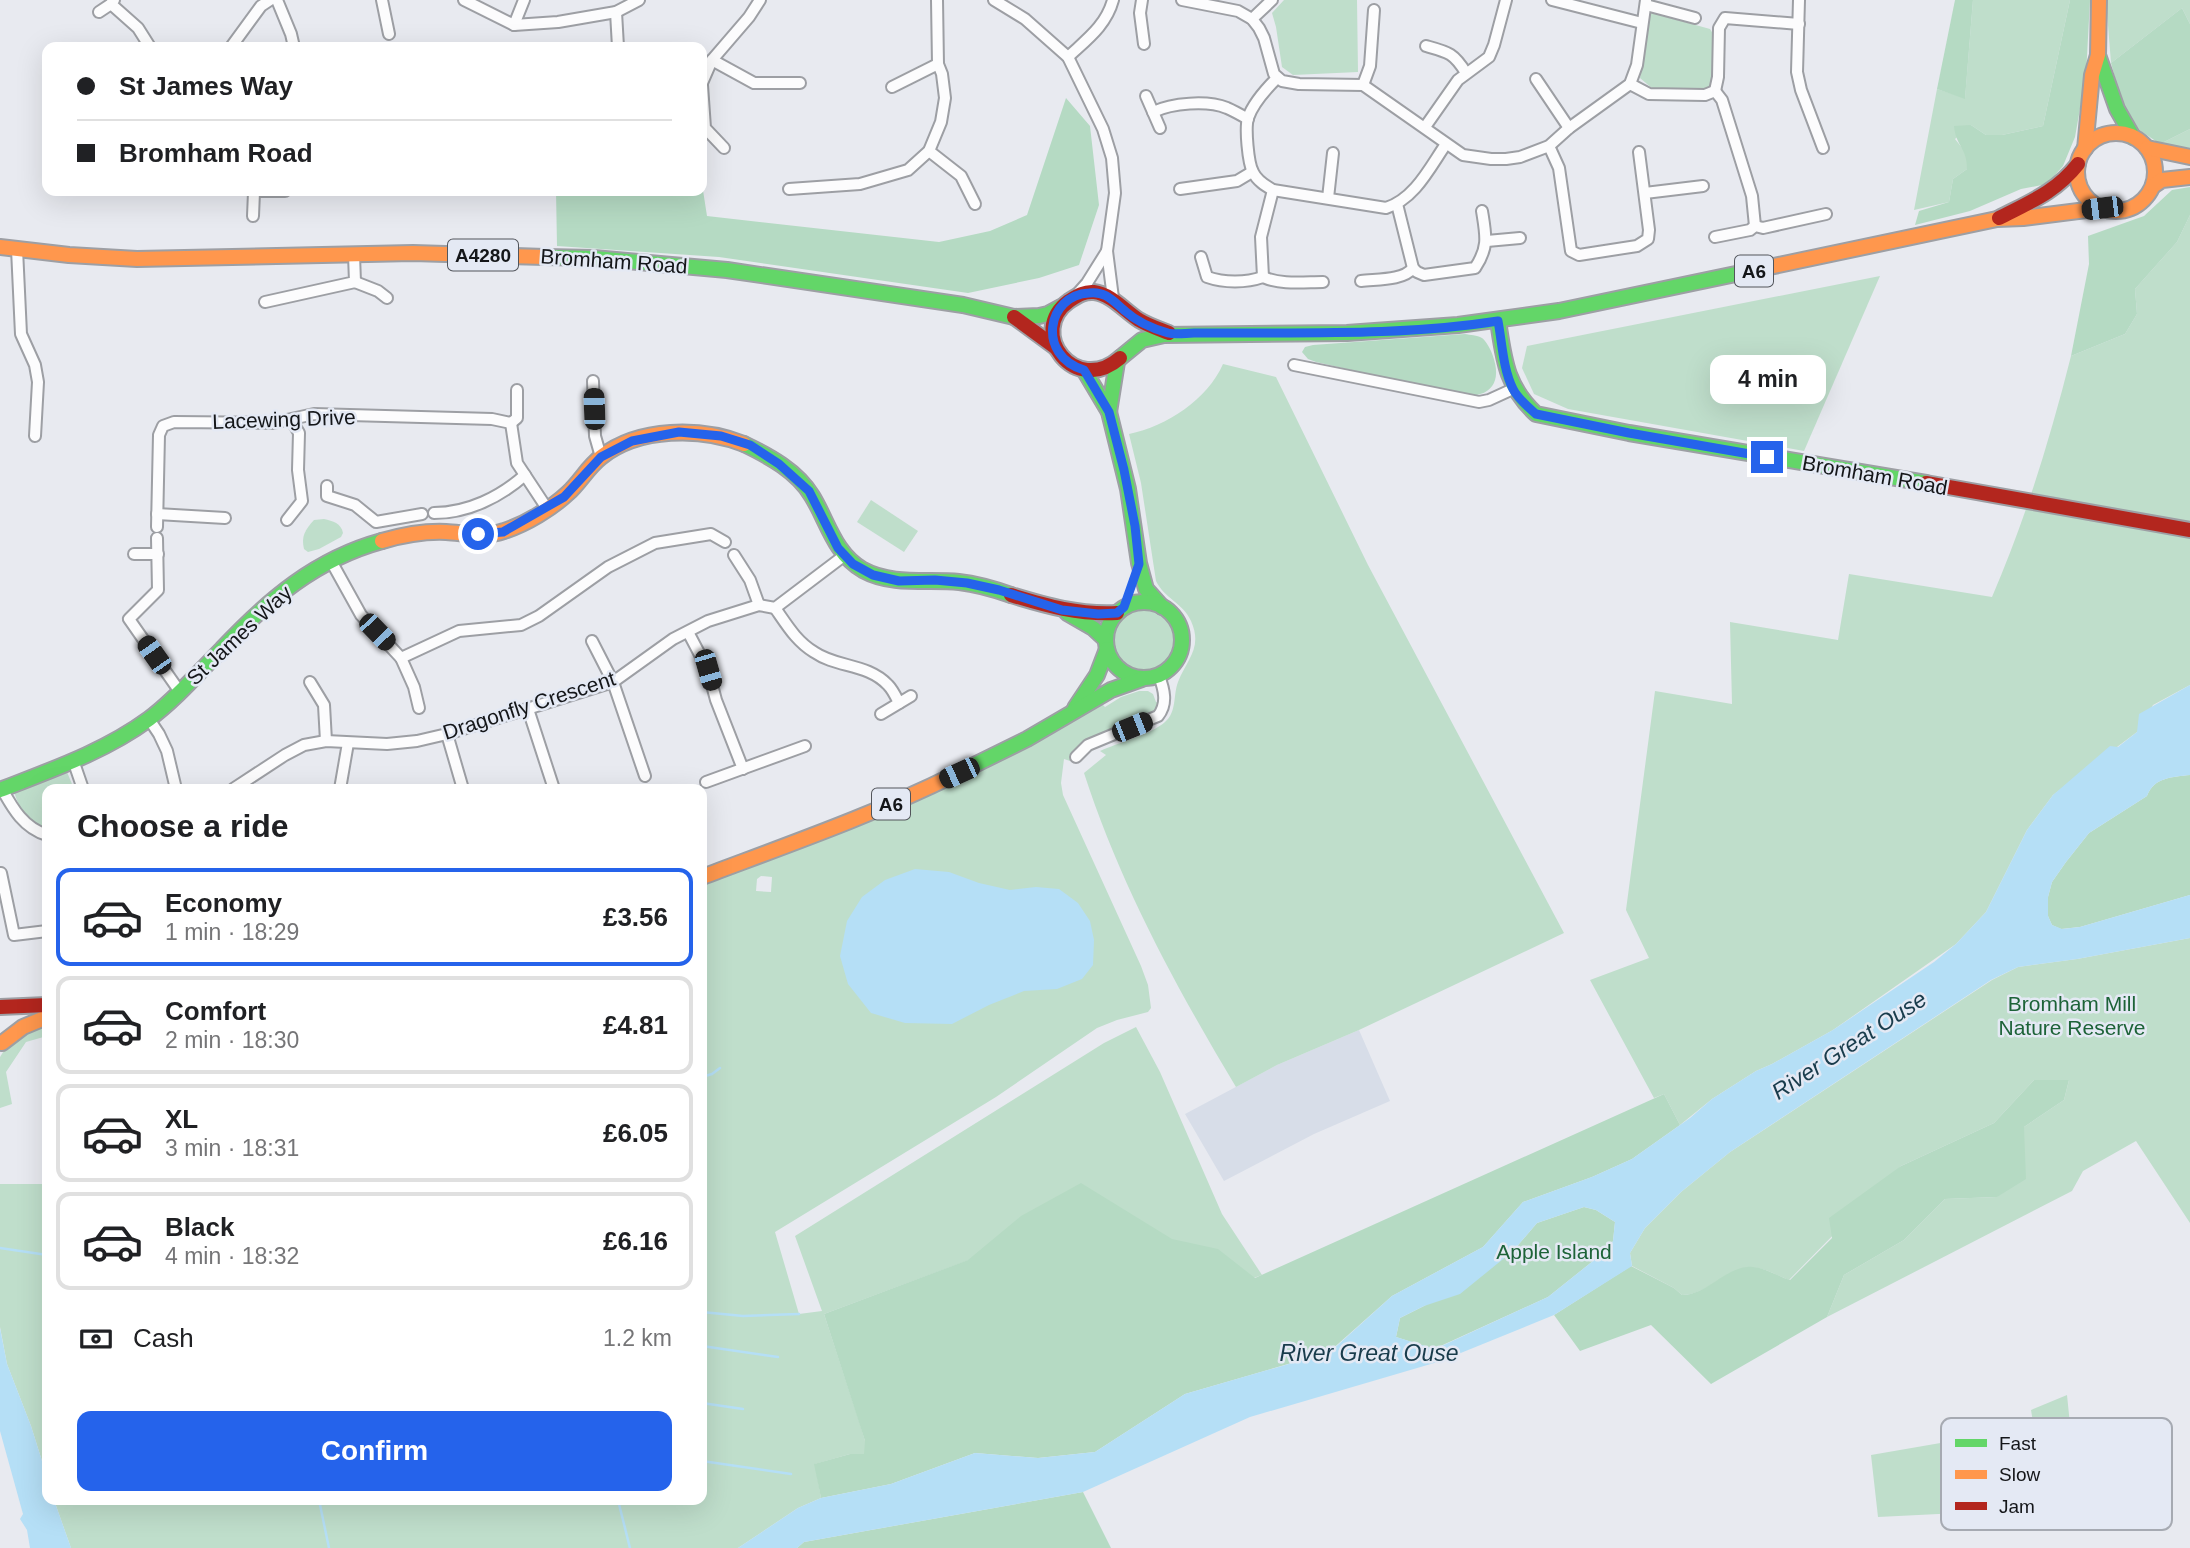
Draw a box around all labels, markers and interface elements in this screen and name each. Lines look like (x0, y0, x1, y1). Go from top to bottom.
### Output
text: St James Way (119, 71, 293, 101)
text: Bromham Road (119, 138, 313, 168)
car (2080, 195, 2125, 221)
road number: A4280 (448, 240, 518, 270)
street label: Bromham Road (540, 244, 688, 278)
road number: A6 (1735, 256, 1773, 286)
callout: 4 min (1709, 356, 1825, 405)
text: 4 min (1738, 366, 1798, 392)
car (583, 388, 606, 430)
street label: Lacewing Drive (212, 405, 356, 433)
route end (1751, 441, 1783, 473)
street label: Bromham Road (1801, 451, 1949, 499)
route start (462, 518, 494, 550)
street label: St James Way (182, 580, 296, 689)
car (355, 610, 400, 654)
car (134, 632, 175, 678)
car (693, 647, 724, 693)
street label: Dragonfly Crescent (440, 666, 618, 744)
car (1109, 709, 1156, 745)
car (936, 755, 983, 791)
road number: A6 (872, 789, 910, 820)
text: Choose a ride (77, 808, 289, 844)
icon: car (81, 886, 144, 949)
text: Economy (165, 888, 282, 918)
text: £3.56 (603, 902, 668, 932)
text: 1 min · 18:29 (165, 919, 299, 945)
water label: River Great Ouse (1767, 985, 1931, 1105)
park label: Bromham Mill Nature Reserve (1998, 992, 2146, 1039)
icon: car (81, 994, 144, 1057)
text: Comfort (165, 996, 266, 1026)
text: £4.81 (603, 1010, 668, 1040)
text: 2 min · 18:30 (165, 1027, 299, 1053)
icon: car (81, 1102, 144, 1165)
text: XL (165, 1104, 198, 1134)
text: £6.05 (603, 1118, 668, 1148)
text: 3 min · 18:31 (165, 1135, 299, 1161)
icon: car (81, 1210, 144, 1273)
text: Black (165, 1212, 234, 1242)
text: £6.16 (603, 1226, 668, 1256)
park label: Apple Island (1496, 1240, 1612, 1263)
text: 4 min · 18:32 (165, 1243, 299, 1269)
icon: cash (77, 1320, 115, 1358)
text: Cash (133, 1323, 194, 1353)
text: 1.2 km (603, 1325, 672, 1351)
water label: River Great Ouse (1280, 1340, 1458, 1366)
button: Confirm (77, 1411, 672, 1491)
legend (1941, 1418, 2172, 1530)
text: Fast (1999, 1433, 2037, 1454)
text: Slow (1999, 1464, 2040, 1485)
text: Jam (1999, 1496, 2035, 1517)

